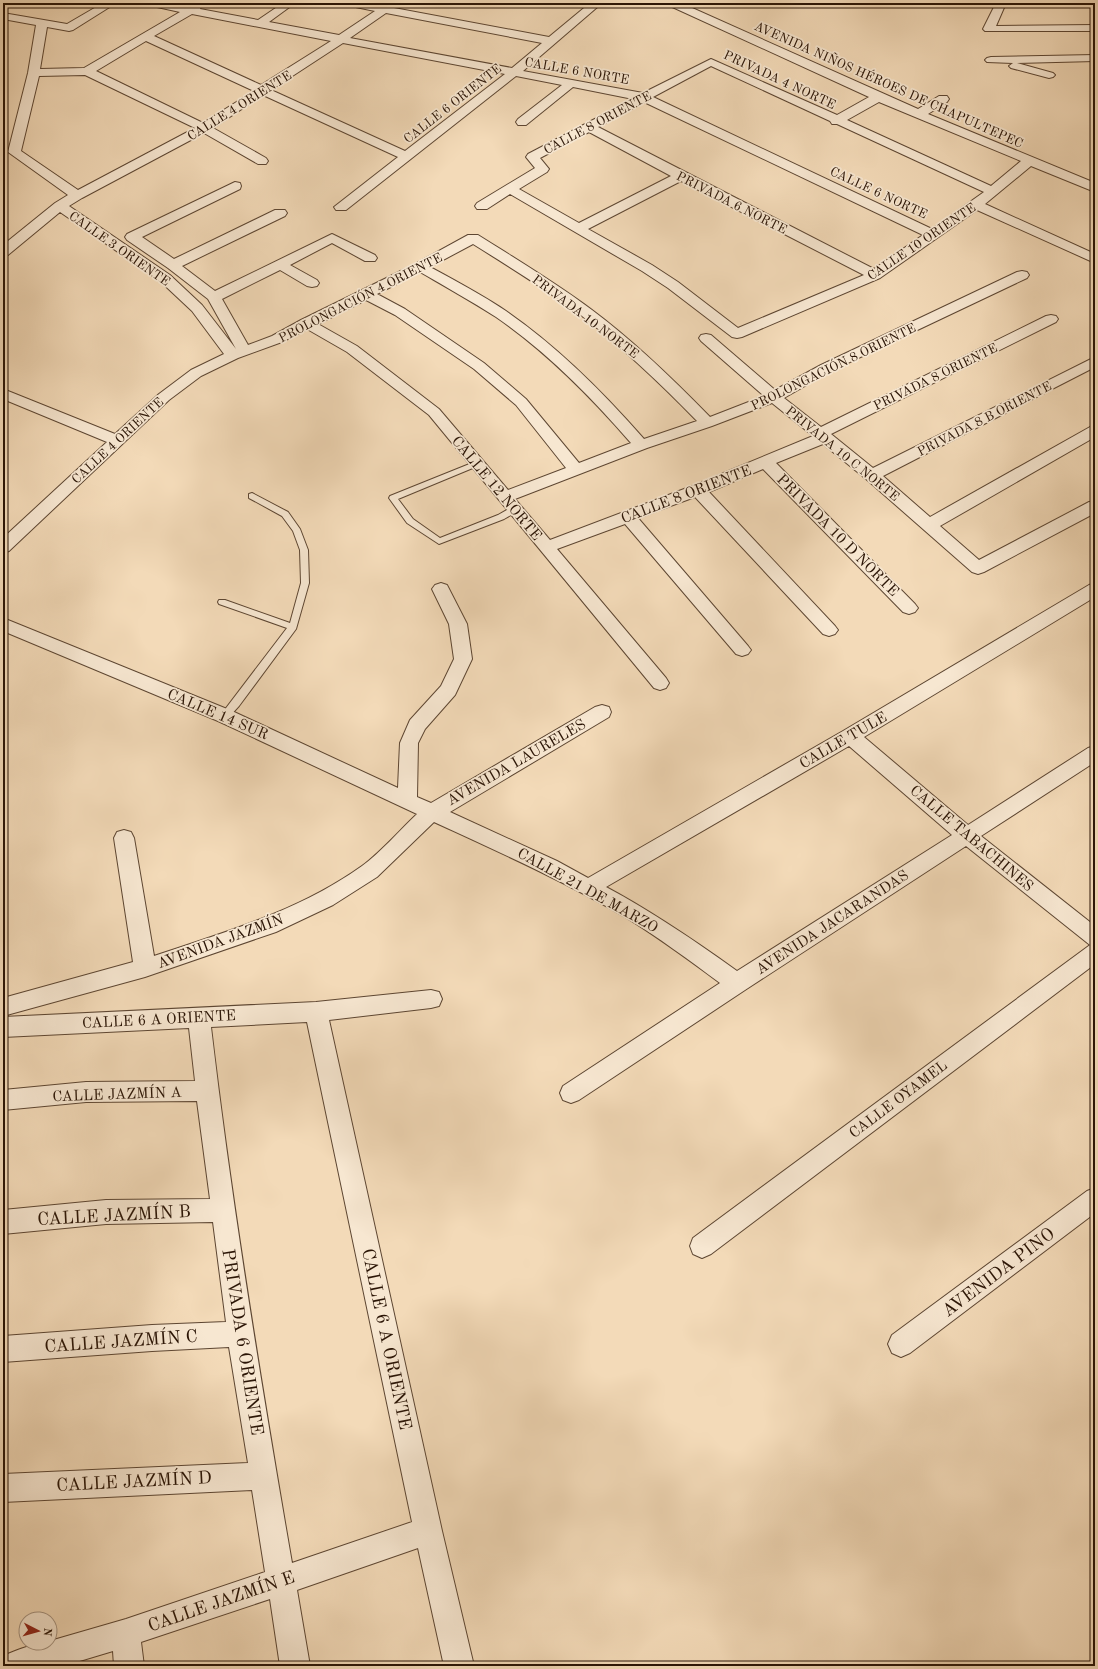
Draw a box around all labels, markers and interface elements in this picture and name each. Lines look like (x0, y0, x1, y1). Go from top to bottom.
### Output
street label: AVENIDA NIÑOS HÉROES DE CHAPULTEPEC (752, 18, 1026, 151)
street label: PRIVADA 4 NORTE (721, 49, 837, 112)
street label: CALLE 6 NORTE (523, 56, 630, 87)
street label: CALLE 6 ORIENTE (402, 62, 504, 146)
street label: CALLE 4 ORIENTE (185, 69, 294, 144)
street label: CALLE 8 ORIENTE (542, 89, 654, 157)
street label: CALLE 6 NORTE (828, 165, 929, 222)
street label: PRIVADA 6 NORTE (674, 170, 789, 237)
street label: CALLE 10 ORIENTE (865, 201, 978, 283)
street label: CALLE 3 ORIENTE (66, 210, 172, 289)
street label: PROLONGACIÓN 4 ORIENTE (275, 249, 445, 345)
street label: PRIVADA 10 NORTE (529, 273, 641, 361)
street label: PROLONGACIÓN 8 ORIENTE (748, 319, 918, 413)
street label: PRIVADA 8 ORIENTE (872, 342, 1000, 413)
street label: PRIVADA 8 B ORIENTE (915, 380, 1054, 459)
street label: CALLE 4 ORIENTE (70, 395, 166, 487)
street label: PRIVADA 10 C NORTE (783, 404, 901, 504)
street label: CALLE 12 NORTE (448, 434, 544, 544)
street label: CALLE 8 ORIENTE (619, 464, 754, 527)
street label: PRIVADA 10 D NORTE (773, 472, 901, 600)
street label: CALLE 14 SUR (165, 687, 270, 744)
street label: CALLE TULE (797, 710, 890, 772)
street label: AVENIDA LAURELES (445, 717, 589, 809)
street label: CALLE TABACHINES (907, 783, 1036, 895)
street label: CALLE 21 DE MARZO (514, 846, 660, 936)
street label: AVENIDA JACARANDAS (754, 868, 912, 978)
street label: AVENIDA JAZMÍN (154, 910, 286, 972)
street label: CALLE 6 A ORIENTE (82, 1009, 236, 1032)
street label: CALLE OYAMEL (847, 1059, 951, 1142)
street label: CALLE JAZMÍN A (52, 1083, 183, 1105)
street label: CALLE JAZMÍN B (36, 1199, 191, 1229)
street label: AVENIDA PINO (939, 1225, 1058, 1321)
street label: CALLE 6 A ORIENTE (358, 1247, 414, 1431)
street label: PRIVADA 6 ORIENTE (218, 1248, 266, 1437)
street label: CALLE JAZMÍN C (44, 1324, 198, 1356)
street label: CALLE JAZMÍN D (56, 1465, 212, 1495)
street label: CALLE JAZMÍN E (144, 1565, 297, 1636)
north arrow (18, 1611, 58, 1651)
text: N (40, 1627, 52, 1637)

